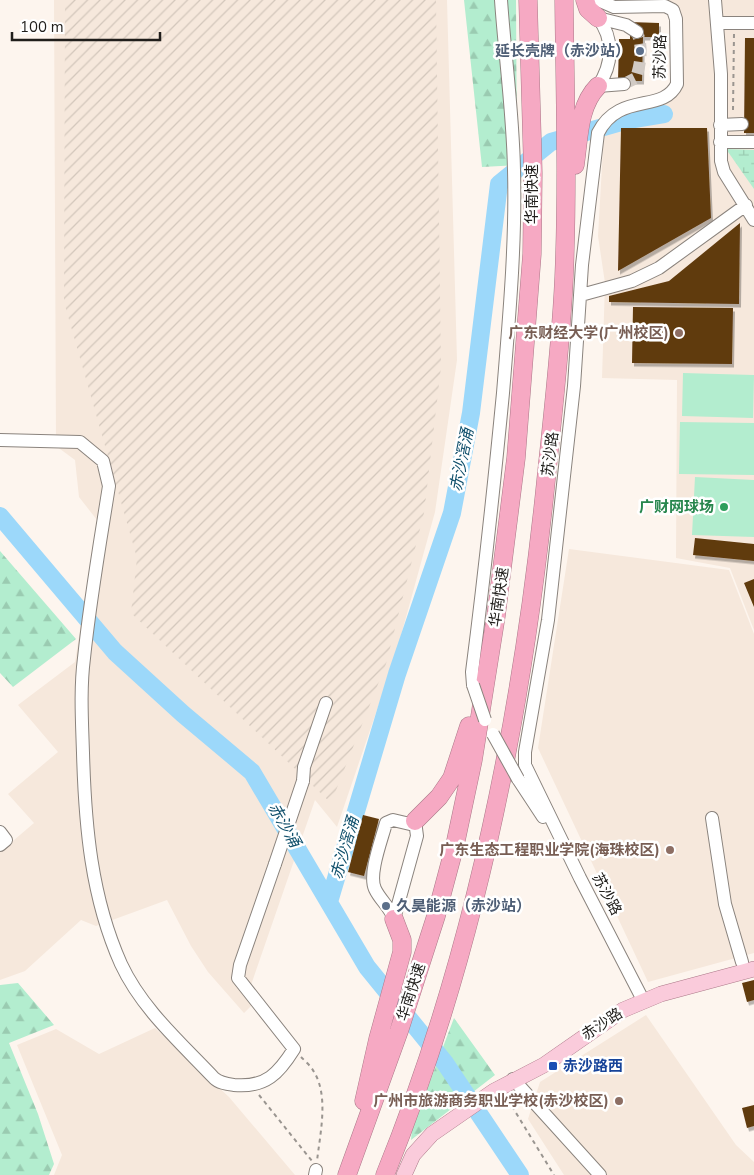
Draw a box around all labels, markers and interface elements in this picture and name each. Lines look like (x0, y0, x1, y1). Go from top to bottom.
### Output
scale bar (12, 10, 160, 42)
text: 100 m (20, 17, 64, 37)
street label: 苏沙路 (650, 34, 670, 80)
place label: 延长壳牌（赤沙站） (495, 41, 630, 61)
marker: 延长壳牌（赤沙站） (634, 45, 646, 57)
street label: 华南快速 (522, 164, 542, 224)
place label: 广东财经大学(广州校区) (508, 323, 669, 343)
marker: 广东财经大学(广州校区) (673, 327, 685, 339)
water label: 赤沙滘涌 (445, 425, 479, 494)
street label: 苏沙路 (537, 430, 563, 478)
place label: 广财网球场 (639, 497, 714, 517)
marker: 广财网球场 (718, 501, 730, 513)
street label: 华南快速 (485, 566, 513, 628)
water label: 赤沙涌 (262, 799, 307, 853)
water label: 赤沙滘涌 (326, 812, 365, 882)
place label: 广东生态工程职业学院(海珠校区) (439, 840, 660, 860)
marker: 广东生态工程职业学院(海珠校区) (664, 844, 676, 856)
street label: 苏沙路 (588, 869, 626, 919)
place label: 久昊能源（赤沙站） (396, 896, 531, 916)
marker: 久昊能源（赤沙站） (380, 900, 392, 912)
street label: 华南快速 (392, 960, 430, 1024)
street label: 赤沙路 (578, 1003, 626, 1045)
place label: 赤沙路西 (563, 1056, 623, 1076)
marker: 赤沙路西 (547, 1060, 559, 1072)
place label: 广州市旅游商务职业学校(赤沙校区) (373, 1091, 609, 1111)
marker: 广州市旅游商务职业学校(赤沙校区) (613, 1095, 625, 1107)

